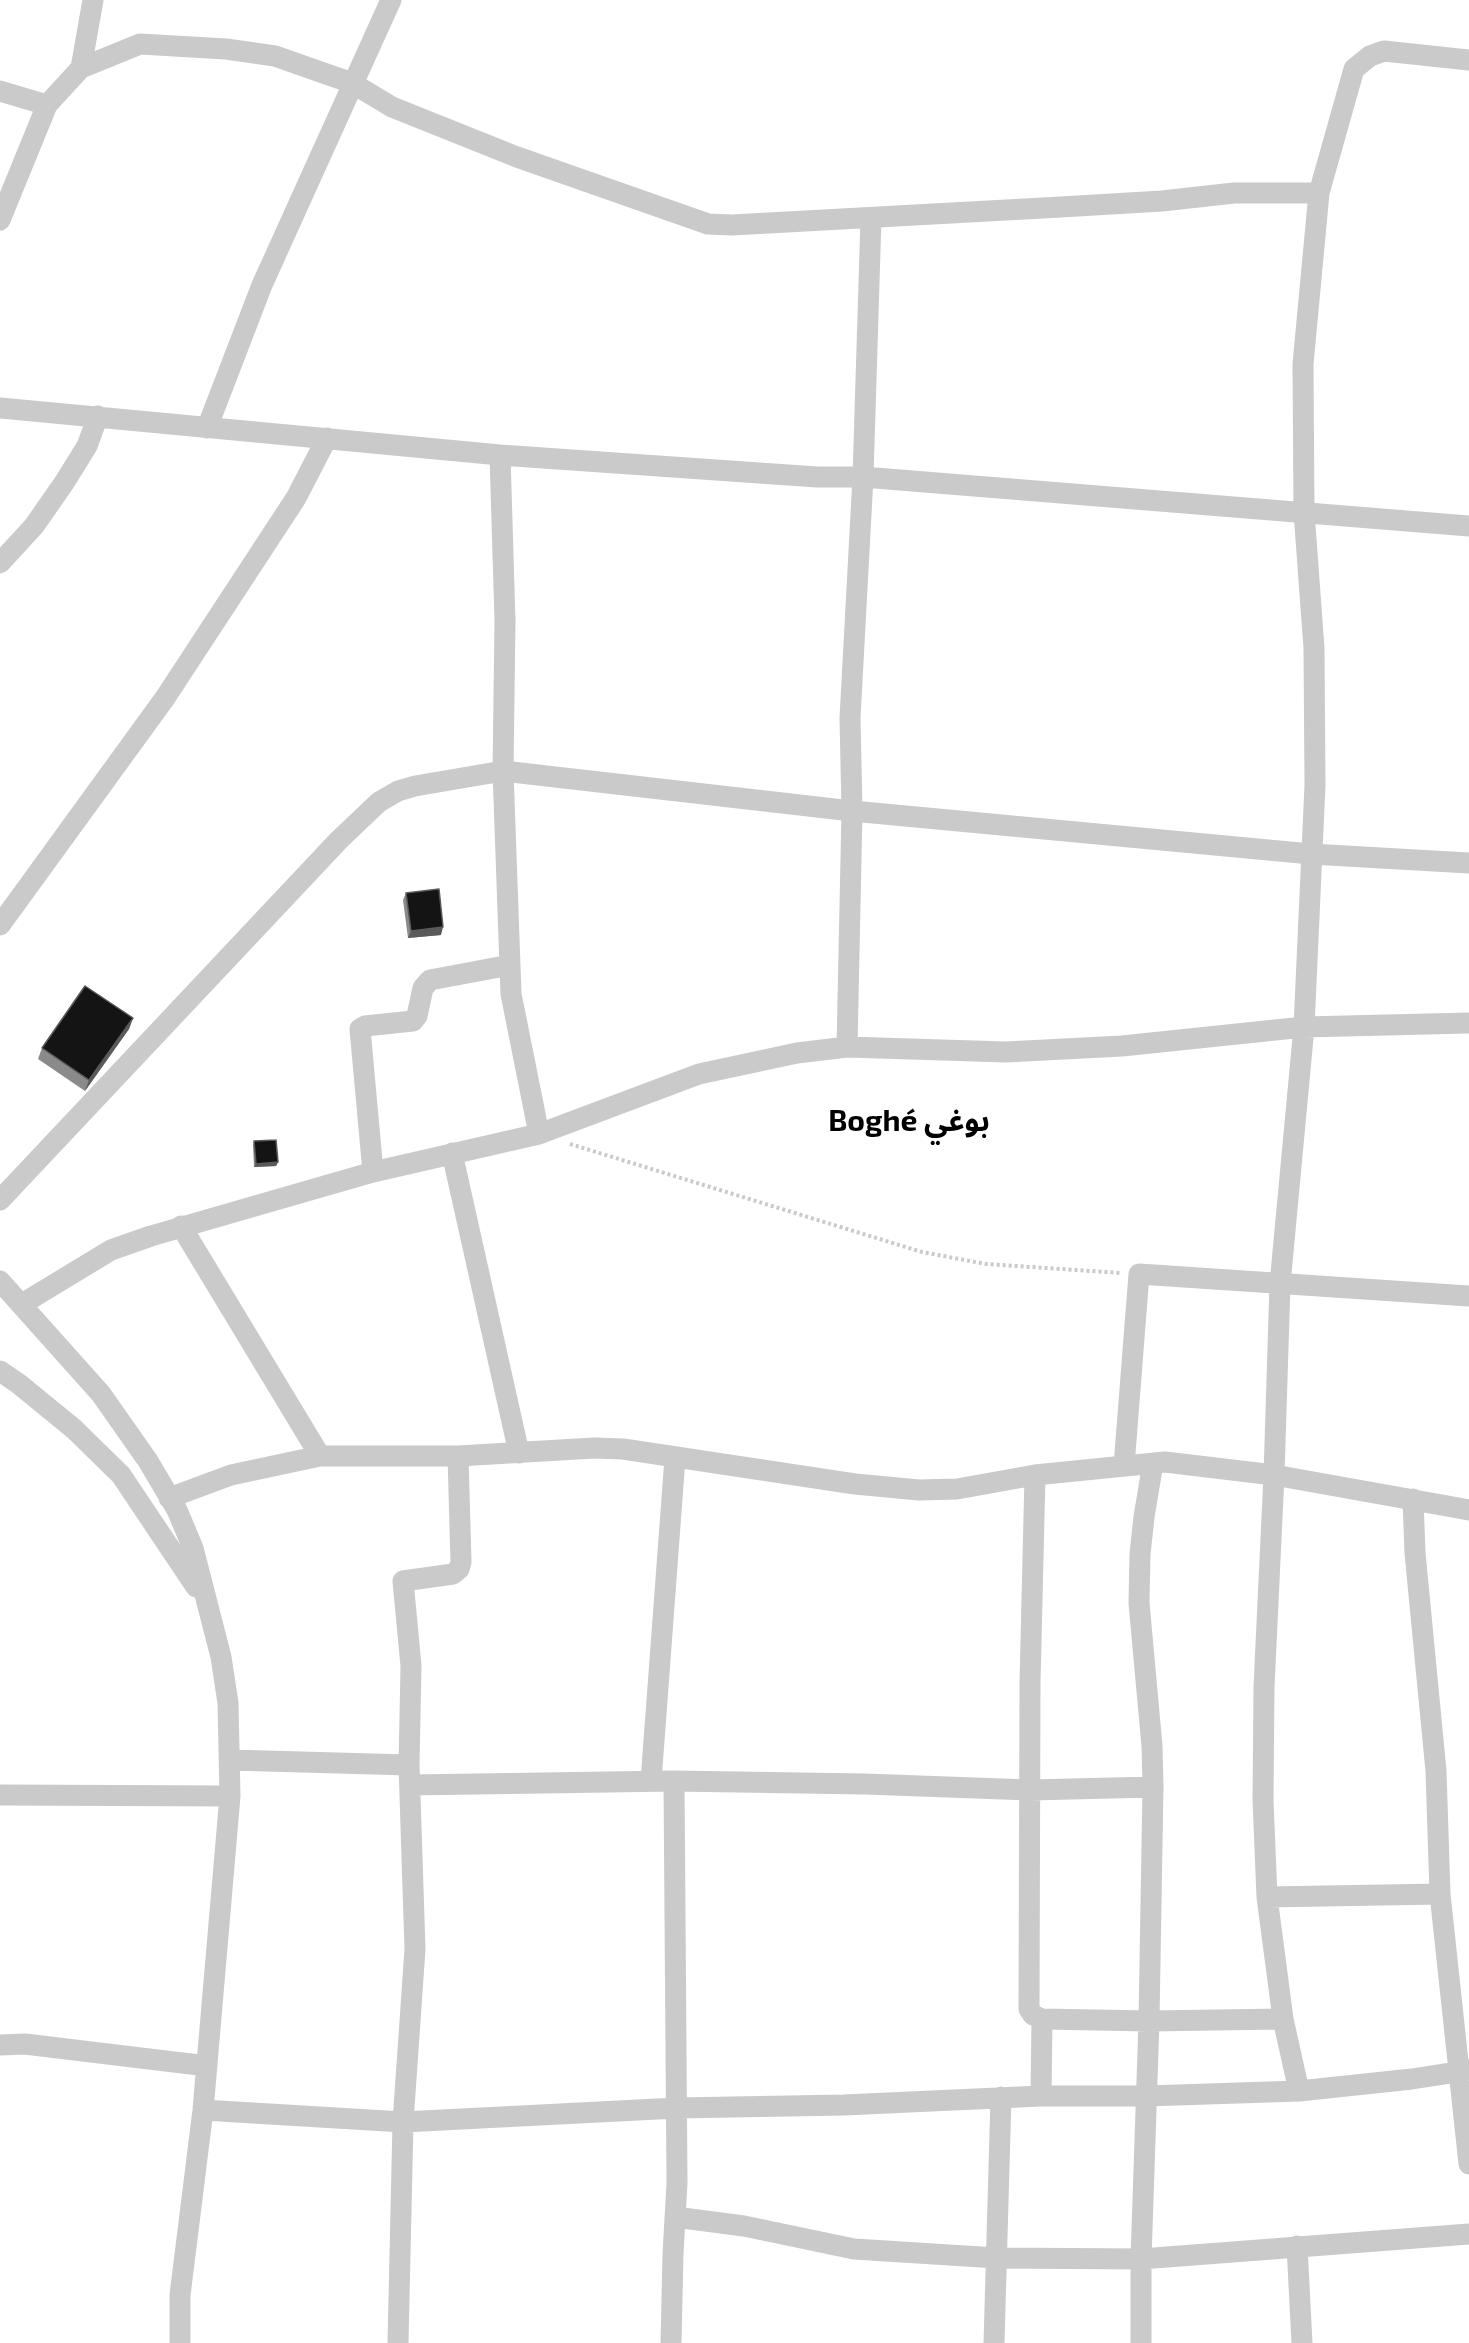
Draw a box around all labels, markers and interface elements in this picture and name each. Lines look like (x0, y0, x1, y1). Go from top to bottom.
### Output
district label: Boghé بوغي (828, 1103, 990, 1139)

